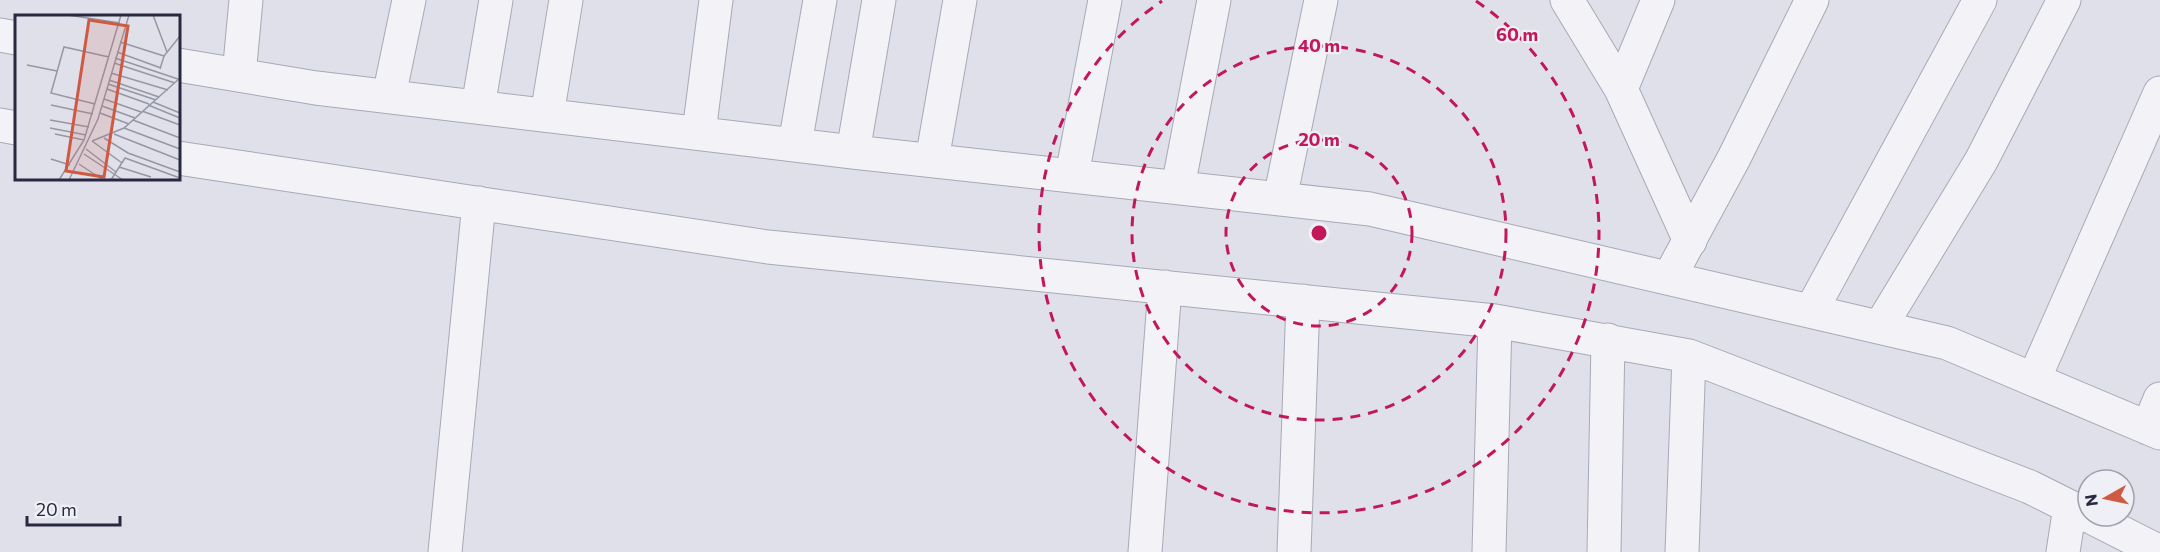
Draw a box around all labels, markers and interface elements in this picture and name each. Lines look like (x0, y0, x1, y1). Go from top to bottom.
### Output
inset map (15, 15, 180, 180)
text: 60 m (1496, 23, 1538, 45)
text: 40 m (1298, 34, 1340, 56)
text: 20 m (1298, 128, 1340, 150)
centre of rings (1309, 223, 1329, 243)
north arrow (2076, 468, 2136, 528)
scale bar (27, 489, 120, 527)
text: N (2080, 493, 2101, 508)
text: 20 m (36, 498, 77, 520)

